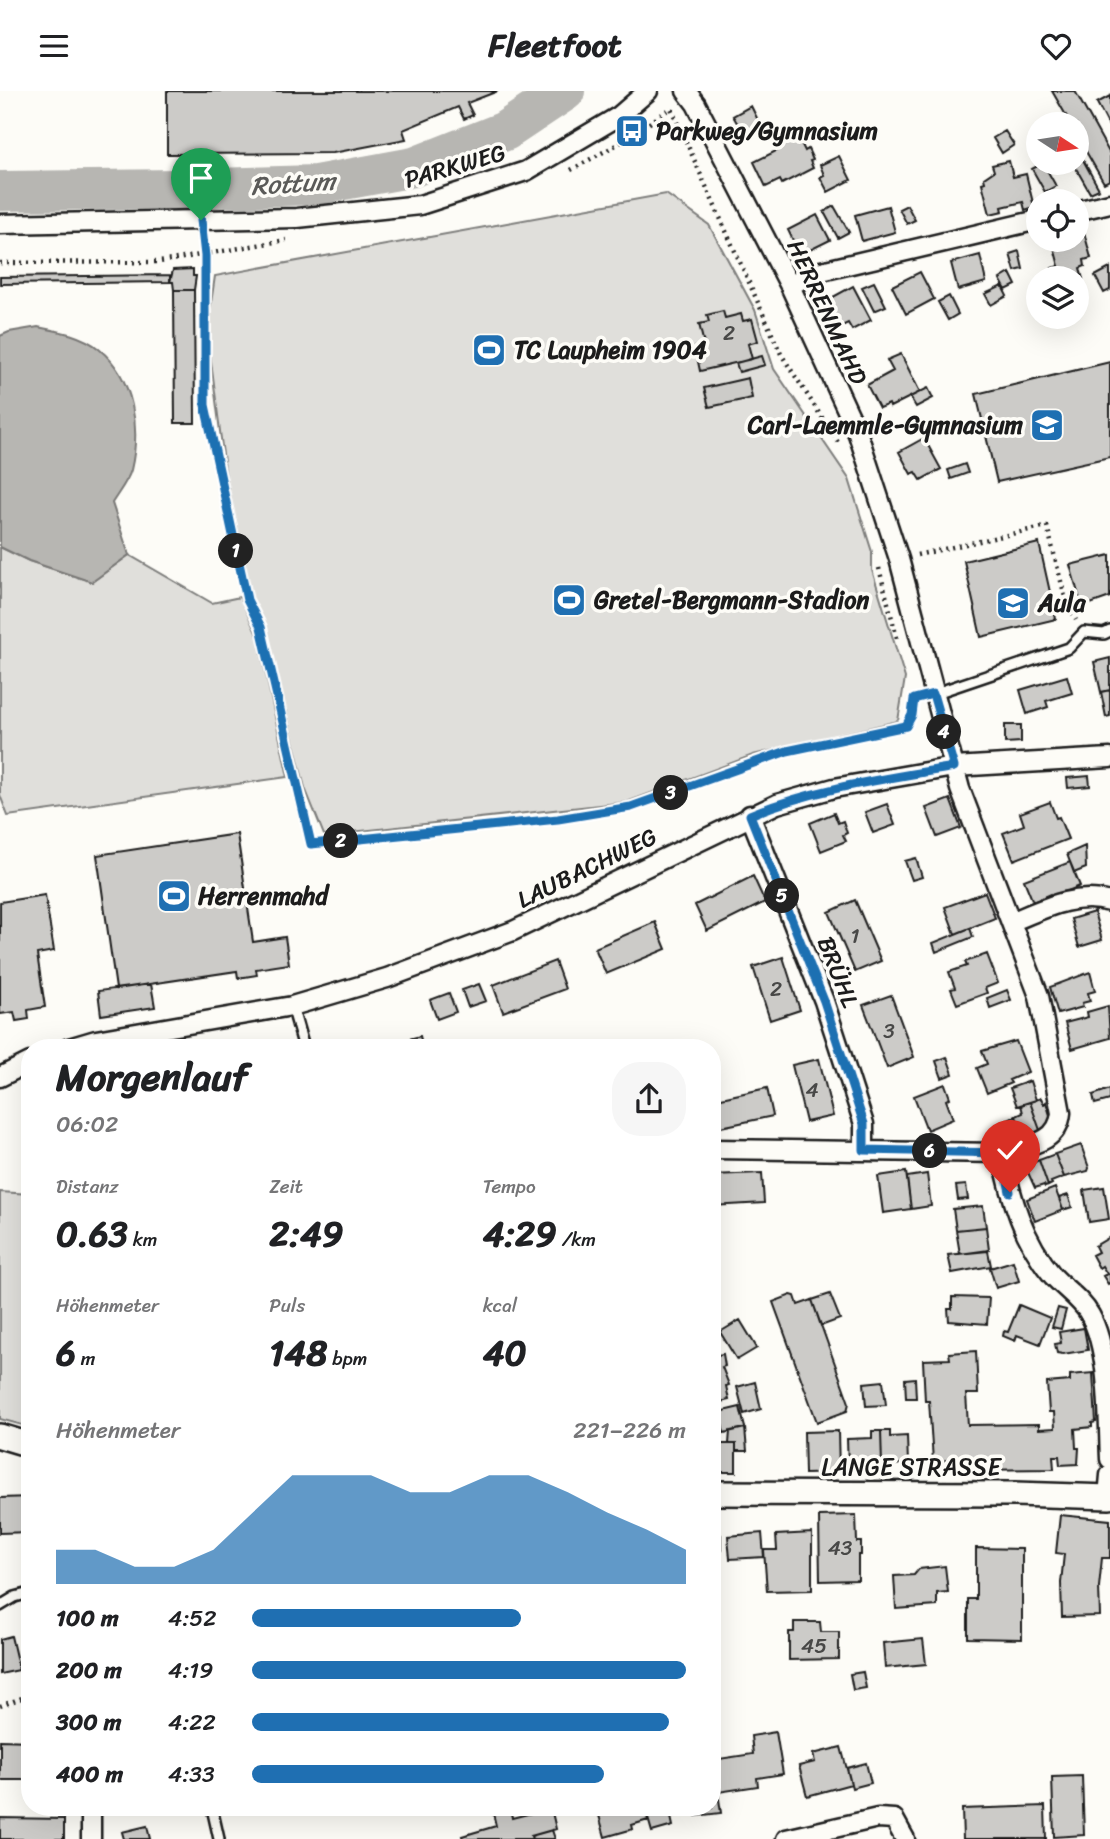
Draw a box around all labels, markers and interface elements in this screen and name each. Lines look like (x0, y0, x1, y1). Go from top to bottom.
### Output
text: Fleetfoot (488, 17, 622, 74)
icon: menu (35, 27, 73, 65)
icon: heart (1037, 27, 1075, 65)
place label: Parkweg/Gymnasium (656, 110, 878, 152)
bus stop icon: Parkweg/Gymnasium (613, 112, 651, 150)
north arrow (1026, 112, 1088, 175)
map controls (1026, 112, 1089, 329)
street label: PARKWEG (399, 131, 511, 201)
pin (171, 148, 231, 220)
water label: Rottum (249, 157, 340, 209)
icon: arrive (182, 159, 220, 197)
button: locate (1026, 189, 1089, 252)
street label: HERRENMAHD (775, 232, 879, 392)
button: layers (1026, 266, 1089, 329)
house number: 2 (723, 314, 735, 352)
place label: TC Laupheim 1904 (514, 329, 707, 371)
sports icon: TC Laupheim 1904 (470, 331, 508, 369)
place label: Carl-Laemmle-Gymnasium (747, 404, 1024, 446)
school or university icon: Carl-Laemmle-Gymnasium (1028, 406, 1066, 444)
pin: 1 (218, 533, 254, 568)
text: 1 (231, 534, 240, 567)
place label: Gretel-Bergmann-Stadion (594, 579, 869, 621)
sports icon: Gretel-Bergmann-Stadion (550, 581, 588, 619)
place label: Aula (1037, 582, 1086, 624)
school or university icon: Aula (994, 584, 1032, 622)
pin: 4 (926, 715, 962, 749)
text: 4 (938, 715, 949, 748)
pin: 3 (654, 775, 688, 811)
text: 3 (665, 776, 676, 809)
street label: LAUBACHWEG (510, 816, 664, 920)
pin: 2 (324, 823, 358, 859)
text: 2 (335, 824, 346, 857)
place label: Herrenmahd (198, 875, 330, 917)
sports icon: Herrenmahd (155, 877, 193, 915)
pin: 5 (764, 879, 800, 913)
text: 5 (776, 879, 787, 912)
house number: 1 (850, 917, 860, 955)
street label: BRÜHL (805, 930, 871, 1014)
house number: 2 (770, 970, 782, 1008)
house number: 3 (883, 1012, 895, 1050)
text: Morgenlauf (56, 1044, 248, 1111)
button: share (612, 1062, 686, 1136)
house number: 4 (805, 1071, 819, 1109)
text: 06:02 (56, 1104, 118, 1145)
pin (980, 1120, 1040, 1192)
icon: check (991, 1131, 1029, 1169)
pin: 6 (912, 1133, 948, 1169)
text: 6 (924, 1134, 935, 1167)
text: Distanz (56, 1170, 119, 1203)
text: Zeit (269, 1170, 303, 1203)
text: Tempo (483, 1170, 536, 1203)
text: 0.63 (56, 1203, 128, 1265)
text: 2:49 (269, 1203, 343, 1265)
text: 4:29 (483, 1203, 557, 1265)
text: km (128, 1223, 157, 1256)
text: /km (557, 1223, 596, 1256)
text: Höhenmeter (56, 1289, 159, 1322)
text: Puls (269, 1289, 305, 1322)
text: kcal (483, 1289, 517, 1322)
text: 6 (56, 1322, 76, 1384)
text: 148 (269, 1322, 327, 1384)
text: 40 (483, 1322, 527, 1384)
text: m (76, 1342, 95, 1375)
text: bpm (327, 1342, 367, 1375)
text: Höhenmeter (56, 1410, 180, 1451)
text: 221–226 m (573, 1410, 686, 1451)
street label: LANGE STRASSE (821, 1446, 1002, 1488)
house number: 43 (828, 1529, 853, 1567)
text: 100 m (56, 1598, 119, 1639)
text: 4:52 (168, 1598, 217, 1639)
house number: 45 (801, 1627, 827, 1665)
text: 200 m (56, 1650, 122, 1691)
text: 4:19 (168, 1650, 213, 1691)
text: 300 m (56, 1702, 121, 1743)
text: 4:22 (168, 1702, 216, 1743)
text: 400 m (56, 1754, 123, 1795)
text: 4:33 (168, 1754, 215, 1795)

